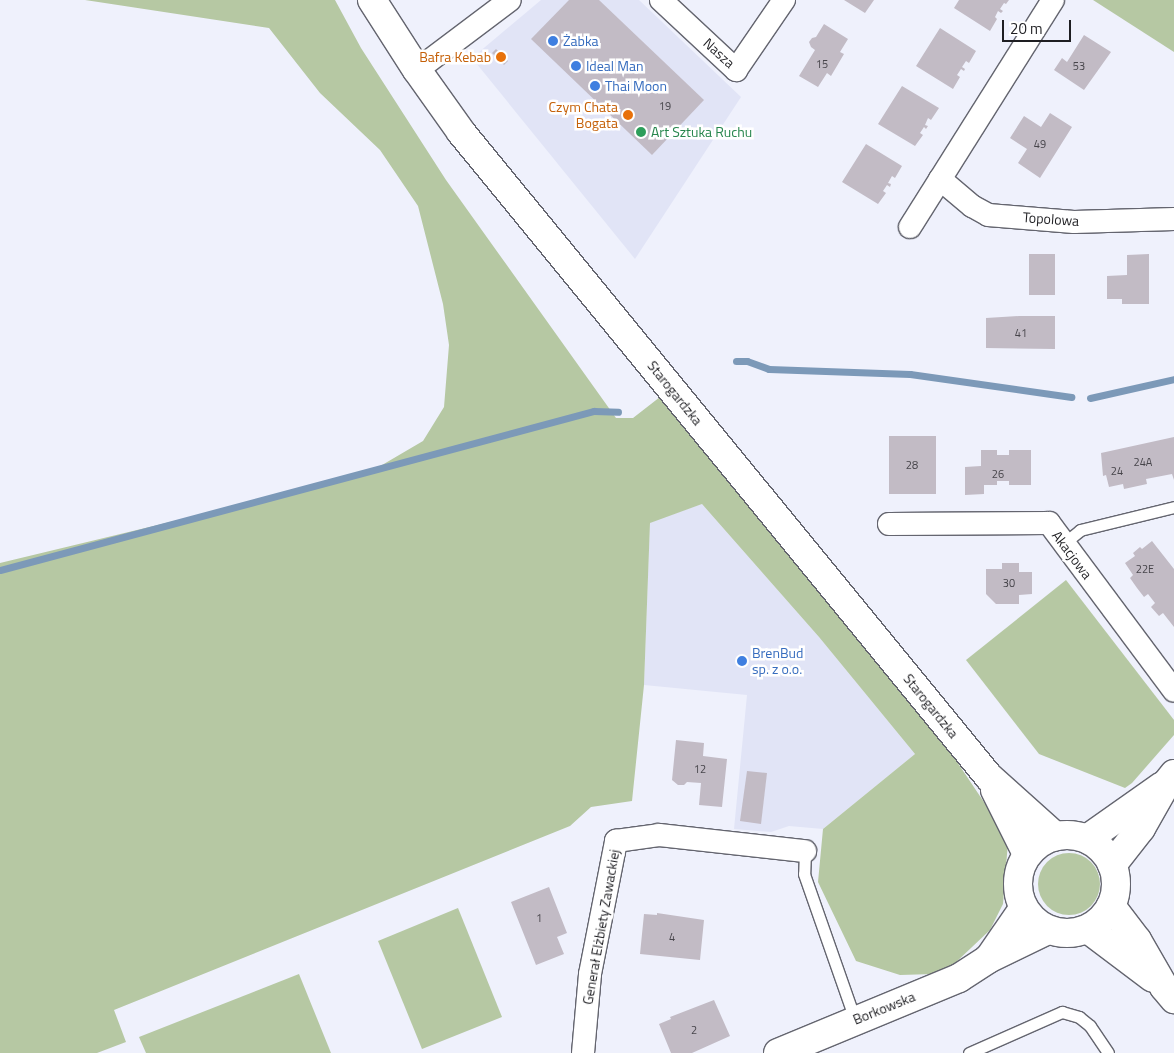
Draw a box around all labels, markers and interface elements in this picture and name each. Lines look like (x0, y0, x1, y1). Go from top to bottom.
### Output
scale bar (1004, 10, 1073, 42)
text: 20 m (1010, 17, 1043, 40)
place label: Żabka (563, 33, 599, 49)
marker: Żabka (547, 35, 559, 47)
street label: Nasza (700, 35, 738, 71)
place label: Bafra Kebab (419, 49, 491, 65)
marker: Bafra Kebab (495, 51, 507, 63)
house number: 15 (816, 57, 828, 71)
place label: Ideal Man (586, 58, 643, 74)
house number: 53 (1073, 59, 1085, 73)
marker: Ideal Man (570, 60, 582, 72)
place label: Thai Moon (605, 78, 667, 94)
marker: Thai Moon (589, 80, 601, 92)
place label: Czym Chata Bogata (548, 99, 618, 132)
house number: 19 (659, 99, 671, 113)
marker: Czym Chata Bogata (622, 109, 634, 121)
place label: Art Sztuka Ruchu (651, 124, 752, 140)
marker: Art Sztuka Ruchu (635, 126, 647, 138)
house number: 49 (1034, 137, 1046, 151)
street label: Topolowa (1022, 209, 1080, 229)
house number: 41 (1015, 326, 1027, 340)
street label: Starogardzka (644, 357, 706, 429)
house number: 24A (1134, 455, 1152, 469)
house number: 28 (906, 458, 918, 472)
house number: 24 (1111, 464, 1123, 478)
house number: 26 (992, 467, 1004, 481)
street label: Akacjowa (1048, 528, 1096, 582)
house number: 22E (1136, 562, 1154, 576)
house number: 30 (1003, 576, 1015, 590)
place label: BrenBud sp. z o.o. (752, 645, 803, 678)
marker: BrenBud sp. z o.o. (736, 655, 748, 667)
street label: Starogardzka (900, 670, 962, 742)
house number: 12 (694, 762, 706, 776)
street label: Generał Elżbiety Zawackiej (579, 848, 623, 1006)
house number: 1 (536, 911, 542, 925)
house number: 4 (669, 930, 675, 944)
street label: Borkowska (850, 988, 918, 1028)
house number: 2 (691, 1023, 697, 1037)

